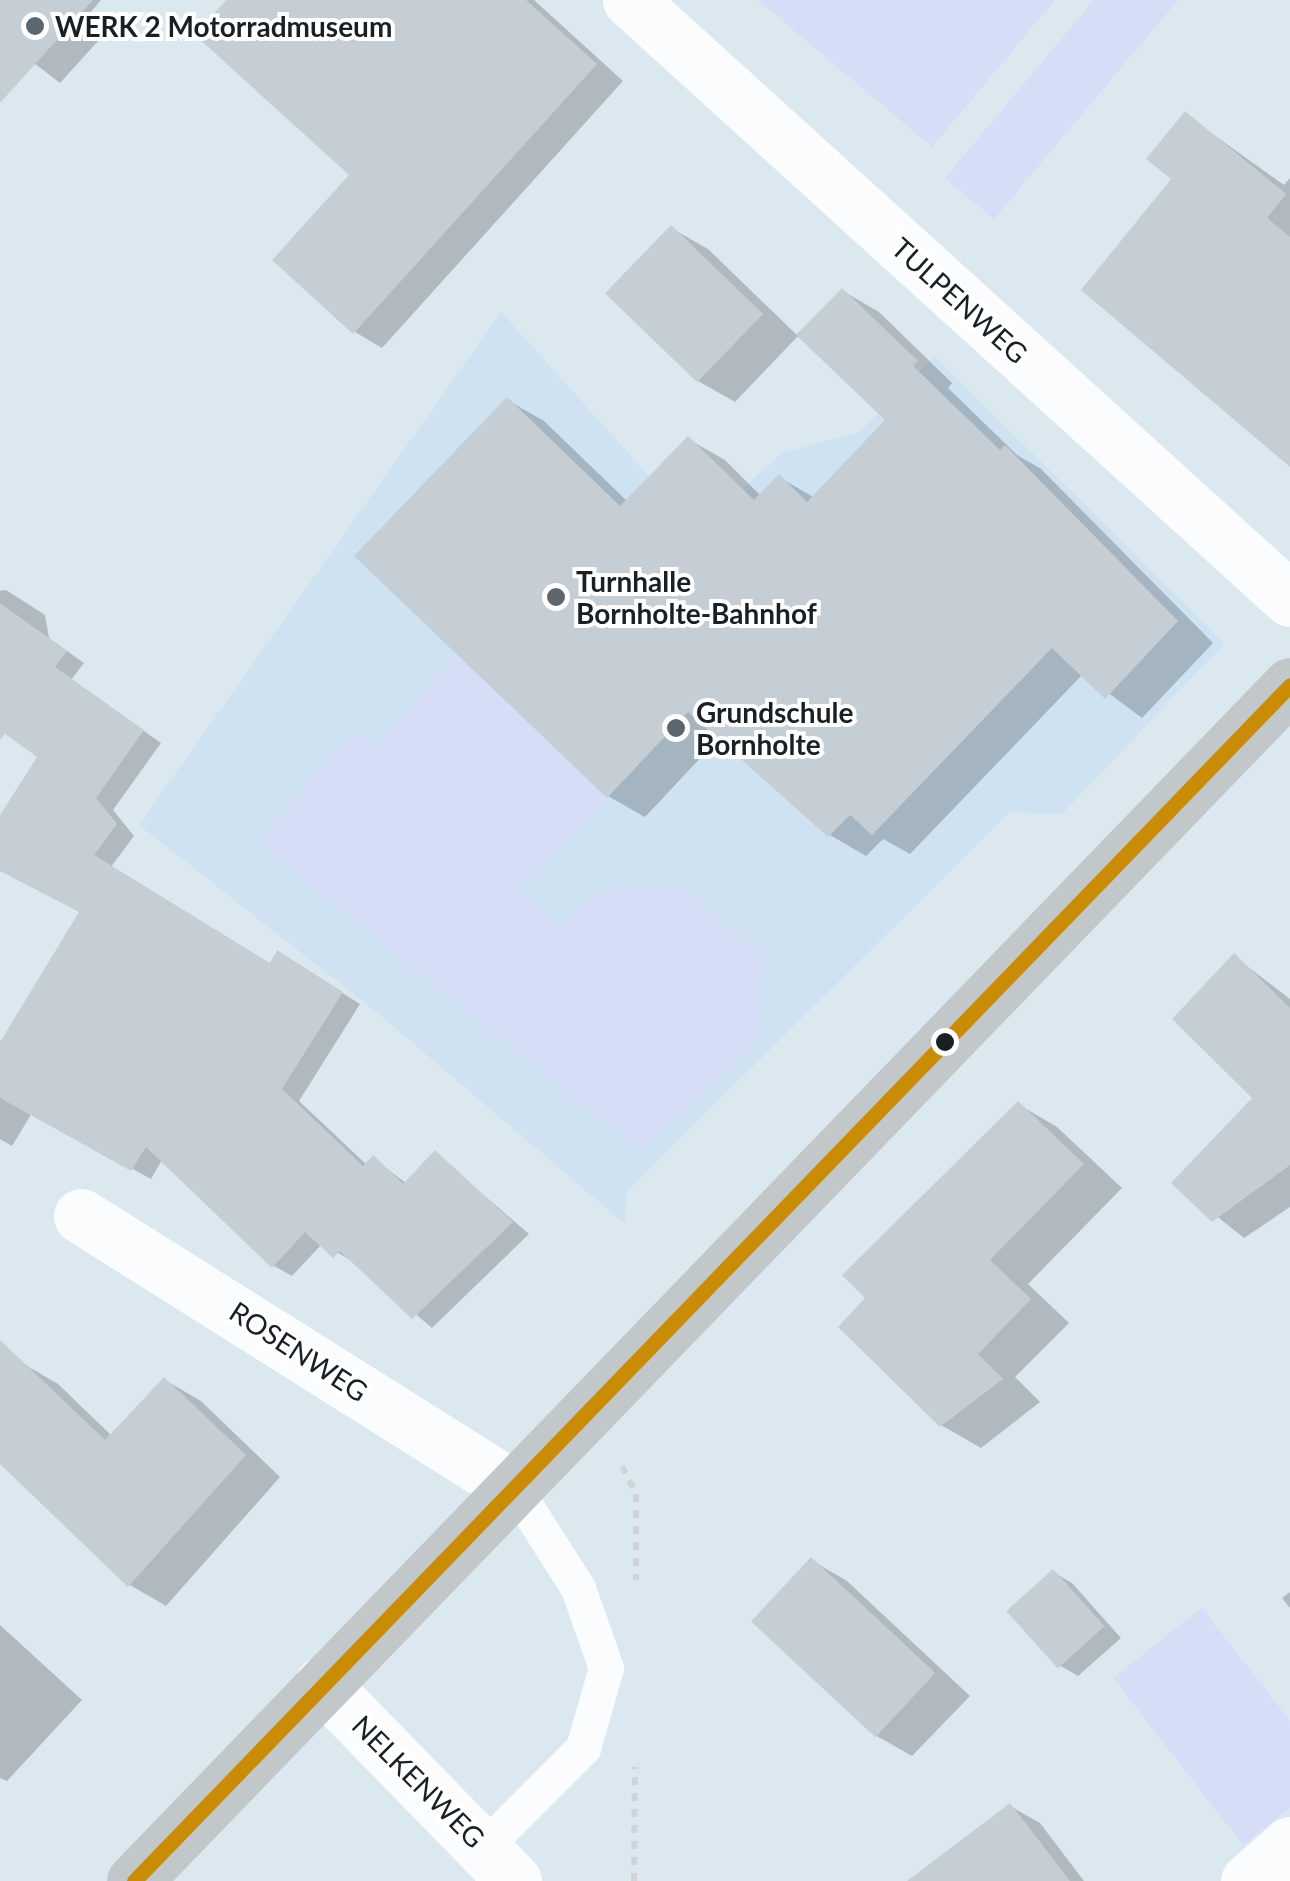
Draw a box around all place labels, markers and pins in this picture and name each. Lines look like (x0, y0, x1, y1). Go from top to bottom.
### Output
place label: WERK 2 Motorradmuseum (55, 9, 392, 43)
marker: WERK 2 Motorradmuseum (24, 15, 46, 37)
place label: Turnhalle Bornholte-Bahnhof (576, 564, 817, 630)
marker: Turnhalle Bornholte-Bahnhof (545, 586, 567, 608)
place label: Grundschule Bornholte (696, 695, 853, 761)
marker: Grundschule Bornholte (665, 717, 687, 739)
unlabelled marker (935, 1032, 955, 1052)

